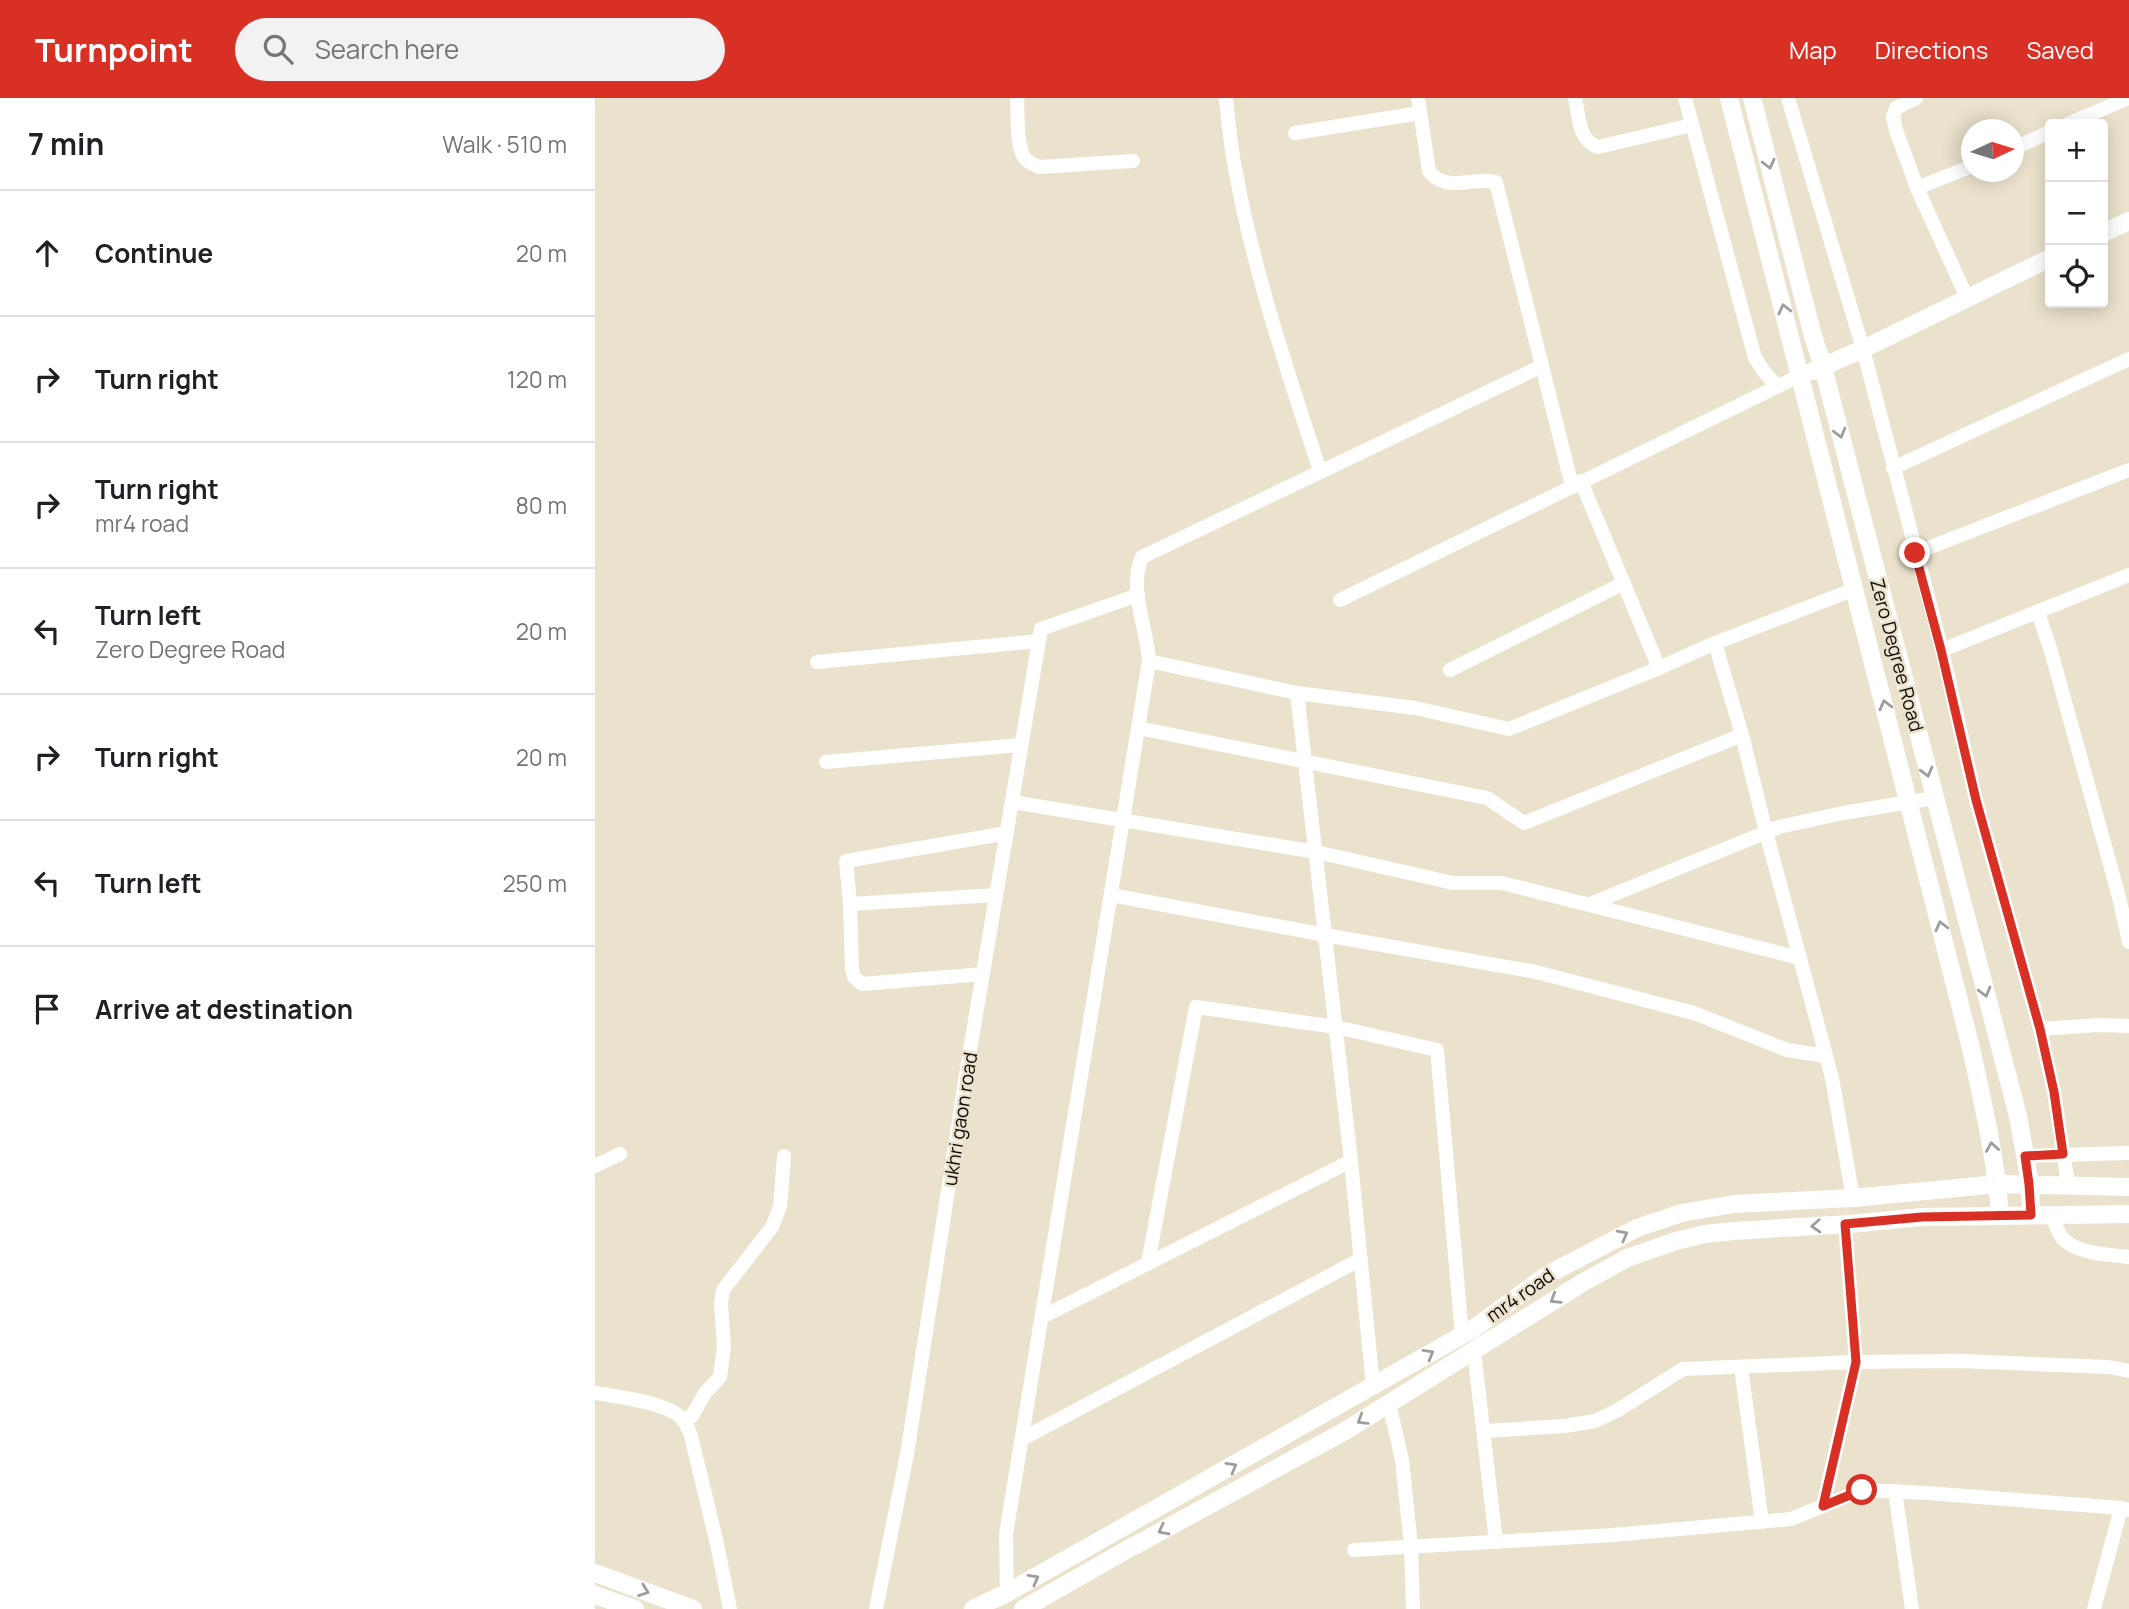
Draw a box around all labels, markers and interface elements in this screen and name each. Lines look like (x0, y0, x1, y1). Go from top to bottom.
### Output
search box (235, 18, 725, 81)
text: Turnpoint (35, 27, 193, 72)
icon: search (259, 30, 297, 68)
text: Search here (315, 31, 459, 67)
text: Map (1789, 33, 1837, 66)
text: Directions (1875, 33, 1988, 66)
text: Saved (2026, 33, 2094, 66)
north arrow (1961, 119, 2024, 182)
map controls (2045, 119, 2108, 308)
button: + (2045, 119, 2108, 182)
text: 7 min (28, 123, 104, 164)
text: Walk · 510 m (442, 128, 567, 160)
one-way arrow (1761, 158, 1775, 170)
button: − (2045, 182, 2108, 245)
icon: ahead (28, 234, 66, 272)
text: Continue (95, 235, 213, 271)
text: 20 m (516, 237, 567, 269)
button: locate (2045, 245, 2108, 308)
one-way arrow (1778, 303, 1792, 315)
icon: right (28, 360, 66, 398)
text: Turn right (95, 361, 219, 397)
text: 120 m (507, 363, 567, 395)
one-way arrow (1832, 427, 1846, 439)
text: Turn right (95, 471, 219, 507)
icon: right (28, 486, 66, 524)
text: 80 m (516, 489, 567, 521)
text: mr4 road (95, 507, 189, 539)
route end (1899, 537, 1930, 568)
street label: Zero Degree Road (1864, 576, 1930, 734)
text: Turn left (95, 597, 202, 633)
icon: left (28, 612, 66, 650)
text: 20 m (516, 615, 567, 647)
text: Zero Degree Road (95, 633, 285, 665)
one-way arrow (1879, 699, 1893, 711)
icon: right (28, 738, 66, 776)
text: Turn right (95, 739, 219, 775)
text: 20 m (516, 741, 567, 773)
one-way arrow (1919, 766, 1933, 778)
icon: left (28, 864, 66, 902)
text: Turn left (95, 865, 202, 901)
text: 250 m (502, 867, 567, 899)
one-way arrow (1935, 920, 1949, 932)
one-way arrow (1977, 986, 1991, 998)
icon: arrive (28, 990, 66, 1028)
text: Arrive at destination (95, 991, 353, 1027)
street label: ukhri gaon road (937, 1050, 983, 1188)
one-way arrow (1985, 1141, 2000, 1153)
one-way arrow (1810, 1218, 1821, 1233)
one-way arrow (1616, 1230, 1628, 1243)
street label: mr4 road (1481, 1262, 1559, 1328)
one-way arrow (1549, 1291, 1562, 1304)
one-way arrow (1422, 1349, 1435, 1362)
one-way arrow (1357, 1412, 1370, 1425)
one-way arrow (1225, 1462, 1237, 1475)
route start (1846, 1474, 1877, 1505)
one-way arrow (1158, 1522, 1170, 1536)
one-way arrow (1027, 1574, 1039, 1587)
one-way arrow (637, 1583, 649, 1597)

